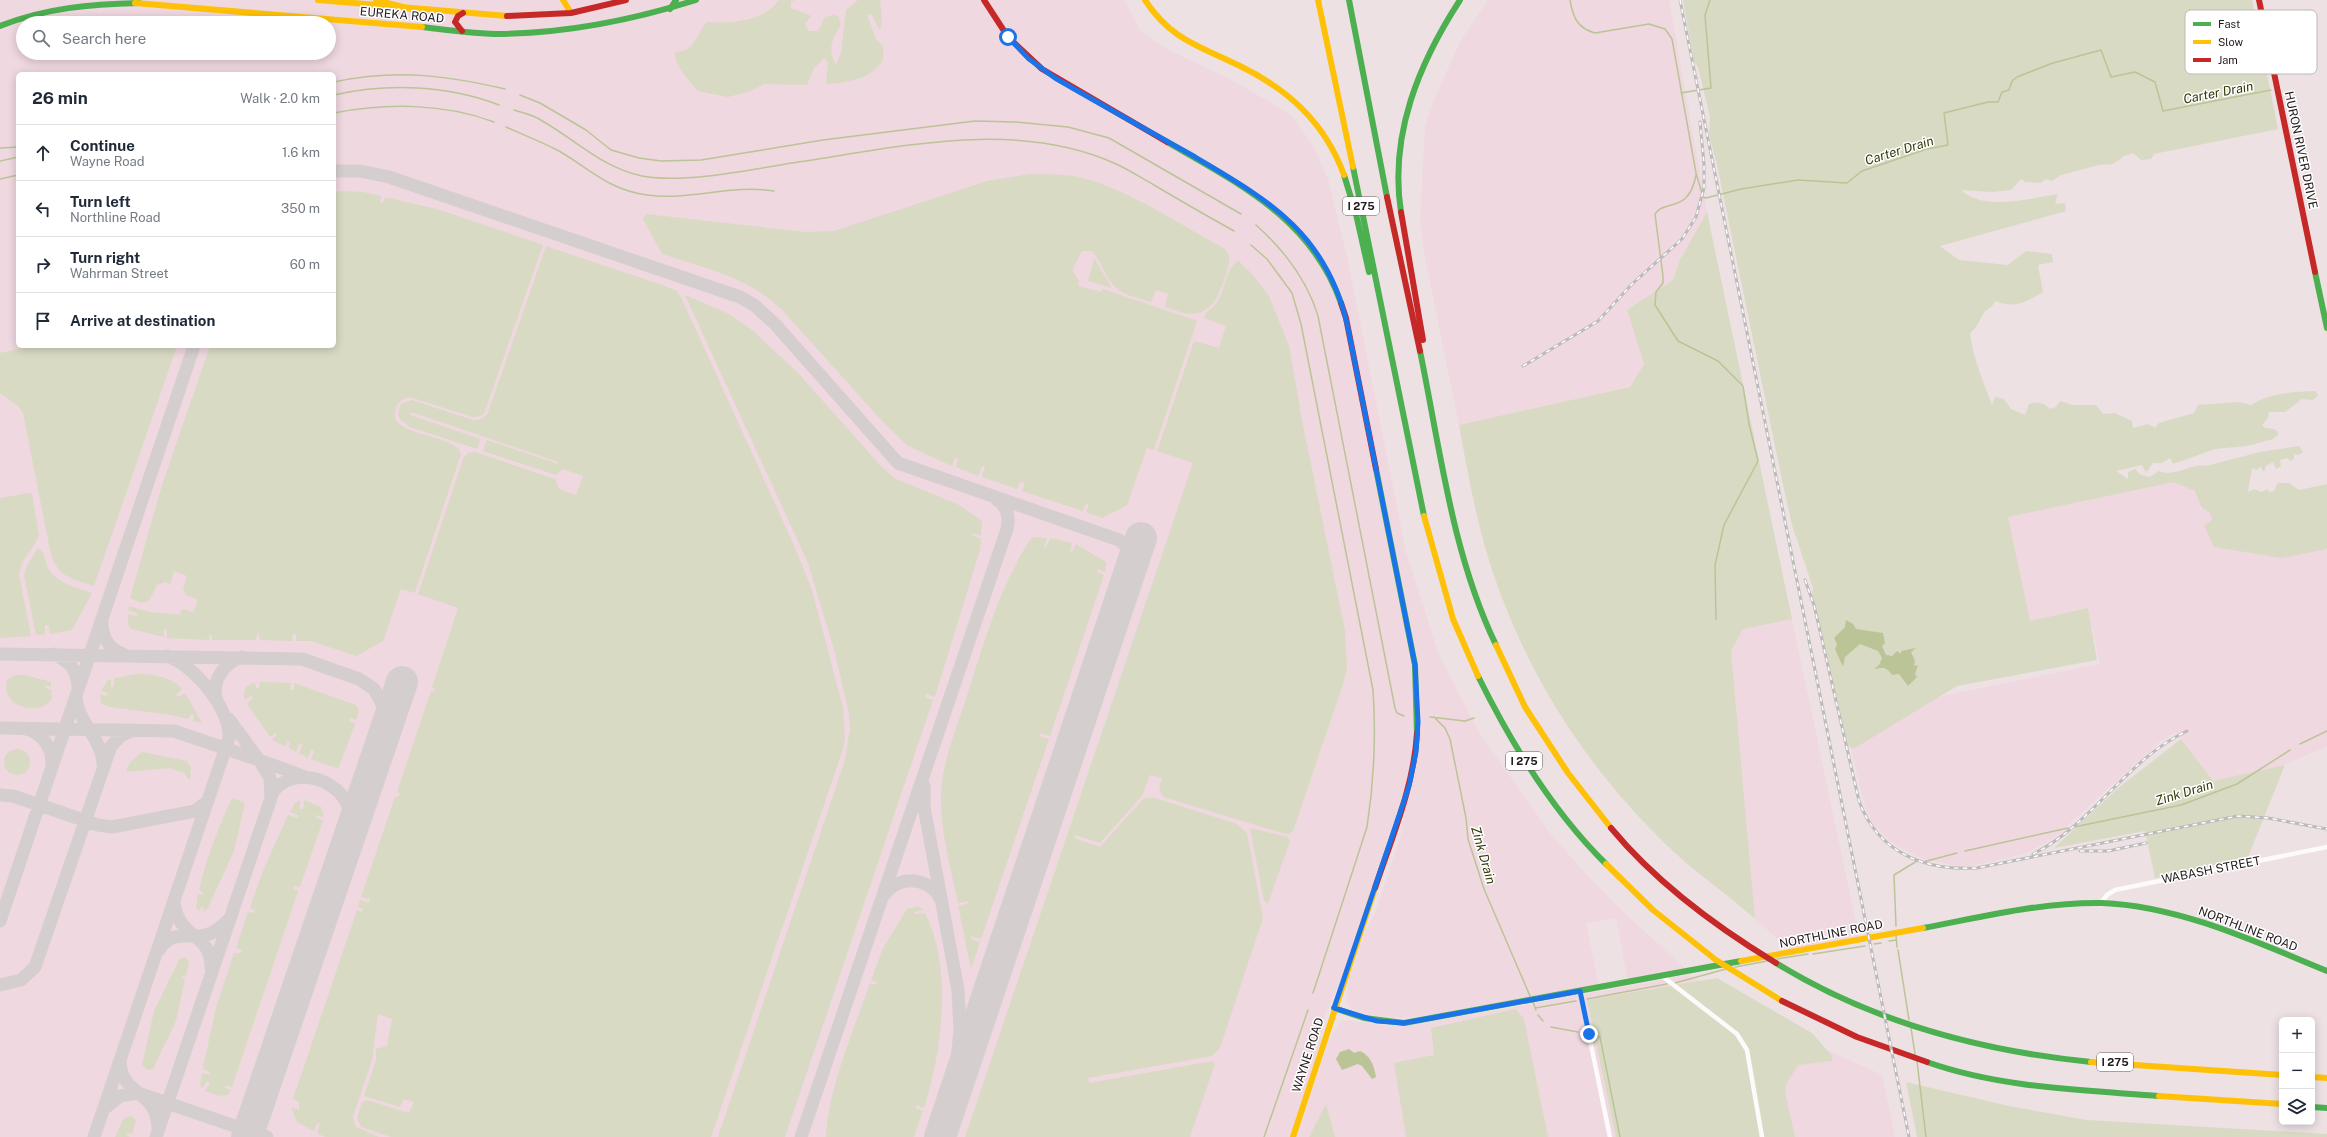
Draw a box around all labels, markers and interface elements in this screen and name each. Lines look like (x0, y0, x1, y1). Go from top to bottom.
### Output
street label: EUREKA ROAD (359, 4, 445, 26)
legend (2185, 10, 2317, 74)
search box (16, 16, 336, 60)
text: Fast (2218, 18, 2240, 30)
icon: search (30, 27, 52, 49)
route start (999, 28, 1017, 46)
text: Search here (62, 30, 146, 47)
text: Slow (2218, 36, 2244, 48)
text: Jam (2218, 54, 2238, 66)
water label: Carter Drain (2182, 78, 2254, 107)
text: 26 min (32, 88, 88, 108)
street label: HURON RIVER DRIVE (2282, 90, 2320, 210)
text: Walk · 2.0 km (240, 91, 320, 106)
water label: Carter Drain (1863, 133, 1935, 168)
text: Continue (70, 137, 135, 154)
icon: ahead (32, 142, 54, 164)
text: 1.6 km (282, 145, 320, 160)
text: Wayne Road (70, 154, 144, 169)
text: Turn left (70, 193, 131, 210)
road number: I 275 (1343, 197, 1379, 215)
icon: left (32, 198, 54, 220)
text: 350 m (281, 201, 320, 216)
text: Northline Road (70, 210, 160, 225)
text: Turn right (70, 249, 140, 266)
icon: right (32, 254, 54, 276)
text: 60 m (290, 257, 320, 272)
text: Wahrman Street (70, 266, 169, 281)
icon: arrive (32, 310, 54, 332)
text: Arrive at destination (70, 312, 215, 329)
road number: I 275 (1506, 752, 1542, 770)
water label: Zink Drain (2154, 777, 2215, 808)
water label: Zink Drain (1468, 825, 1499, 886)
street label: WABASH STREET (2160, 854, 2262, 886)
street label: NORTHLINE ROAD (2196, 904, 2300, 954)
street label: NORTHLINE ROAD (1778, 917, 1884, 951)
street label: WAYNE ROAD (1289, 1016, 1327, 1094)
map controls (2279, 1017, 2315, 1125)
button: + (2279, 1017, 2315, 1053)
route end (1580, 1025, 1598, 1043)
road number: I 275 (2097, 1053, 2133, 1071)
button: − (2279, 1053, 2315, 1089)
button: layers (2279, 1089, 2315, 1125)

